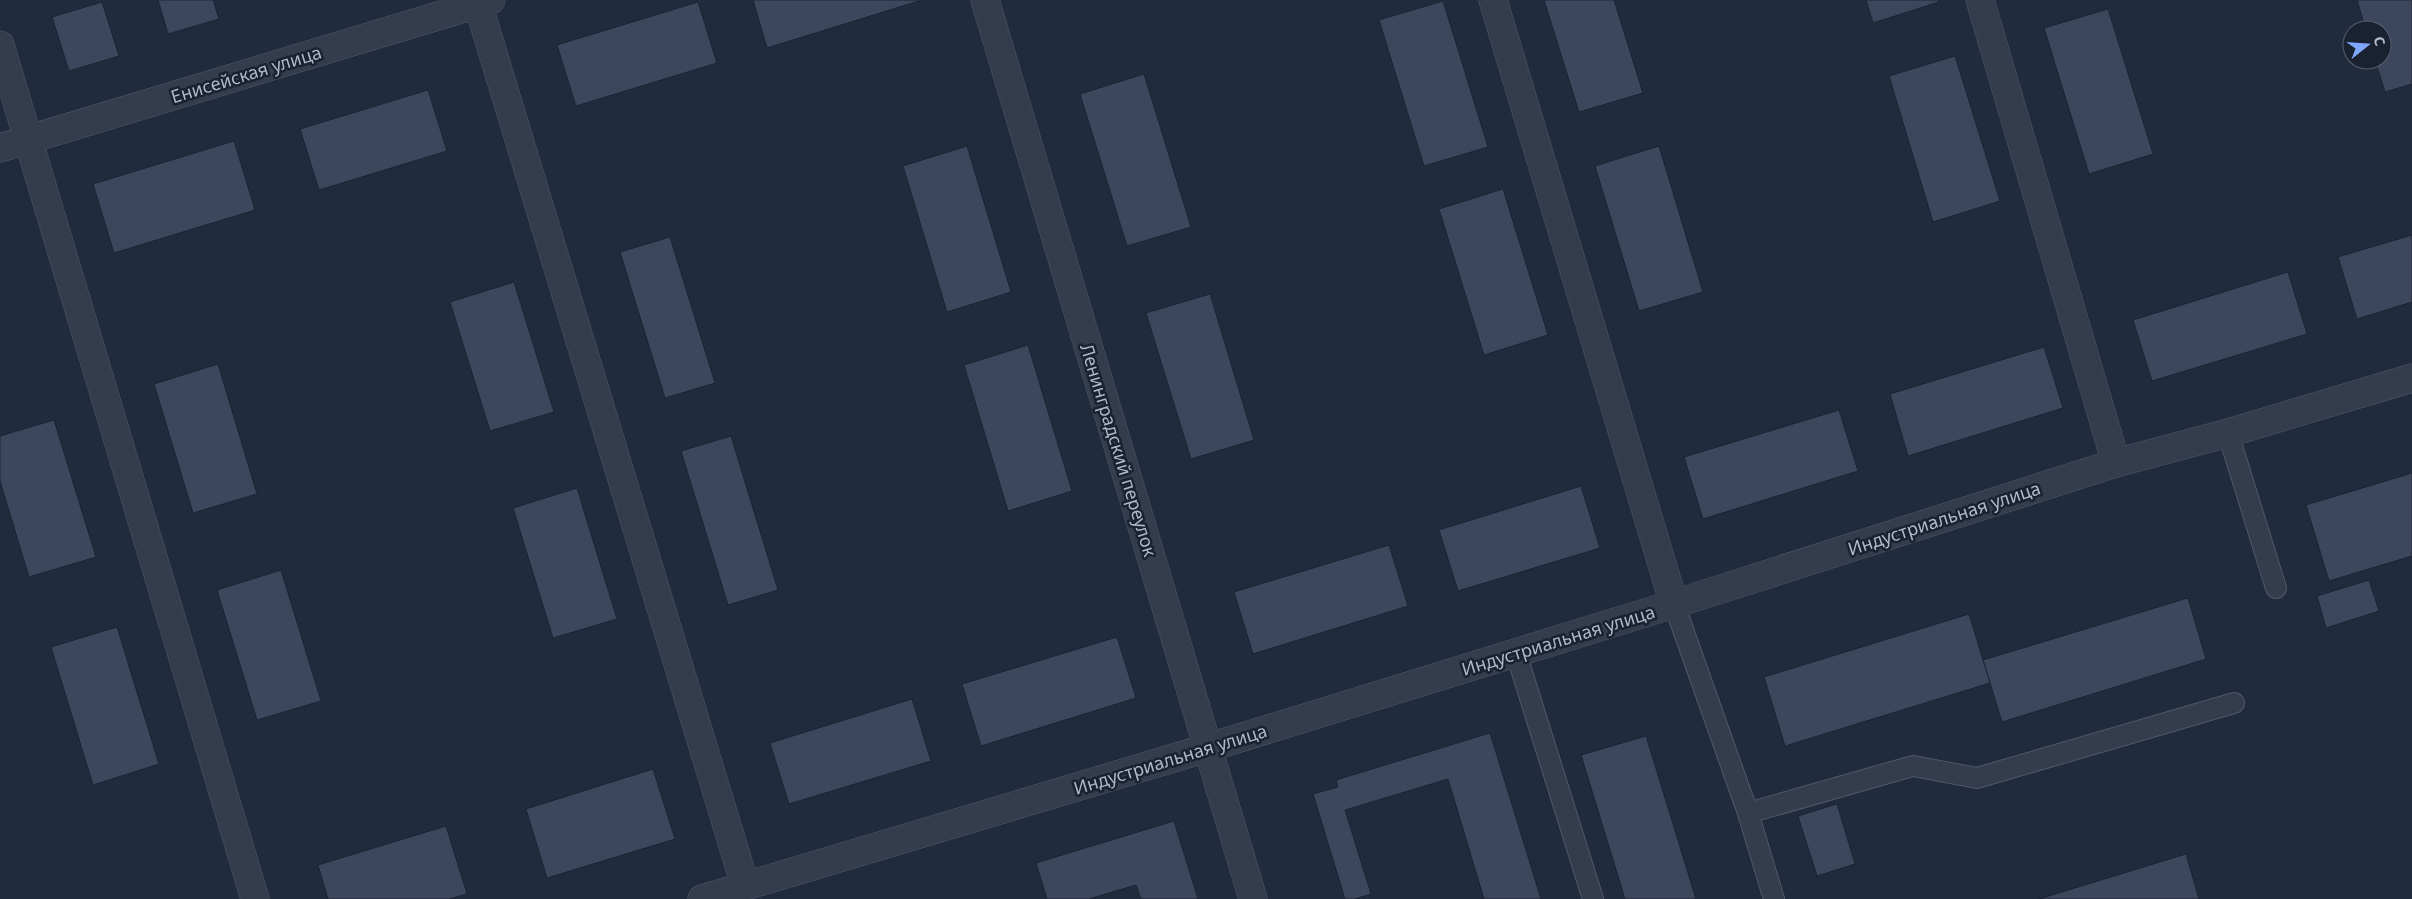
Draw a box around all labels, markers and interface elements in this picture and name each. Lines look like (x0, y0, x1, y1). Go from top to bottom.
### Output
north arrow (2342, 20, 2392, 70)
text: С (2370, 34, 2390, 48)
street label: Енисейская улица (168, 40, 324, 108)
street label: Ленинградский переулок (1075, 341, 1163, 560)
street label: Индустриальная улица (1845, 476, 2043, 560)
street label: Индустриальная улица (1458, 599, 1658, 681)
street label: Индустриальная улица (1070, 718, 1270, 800)

